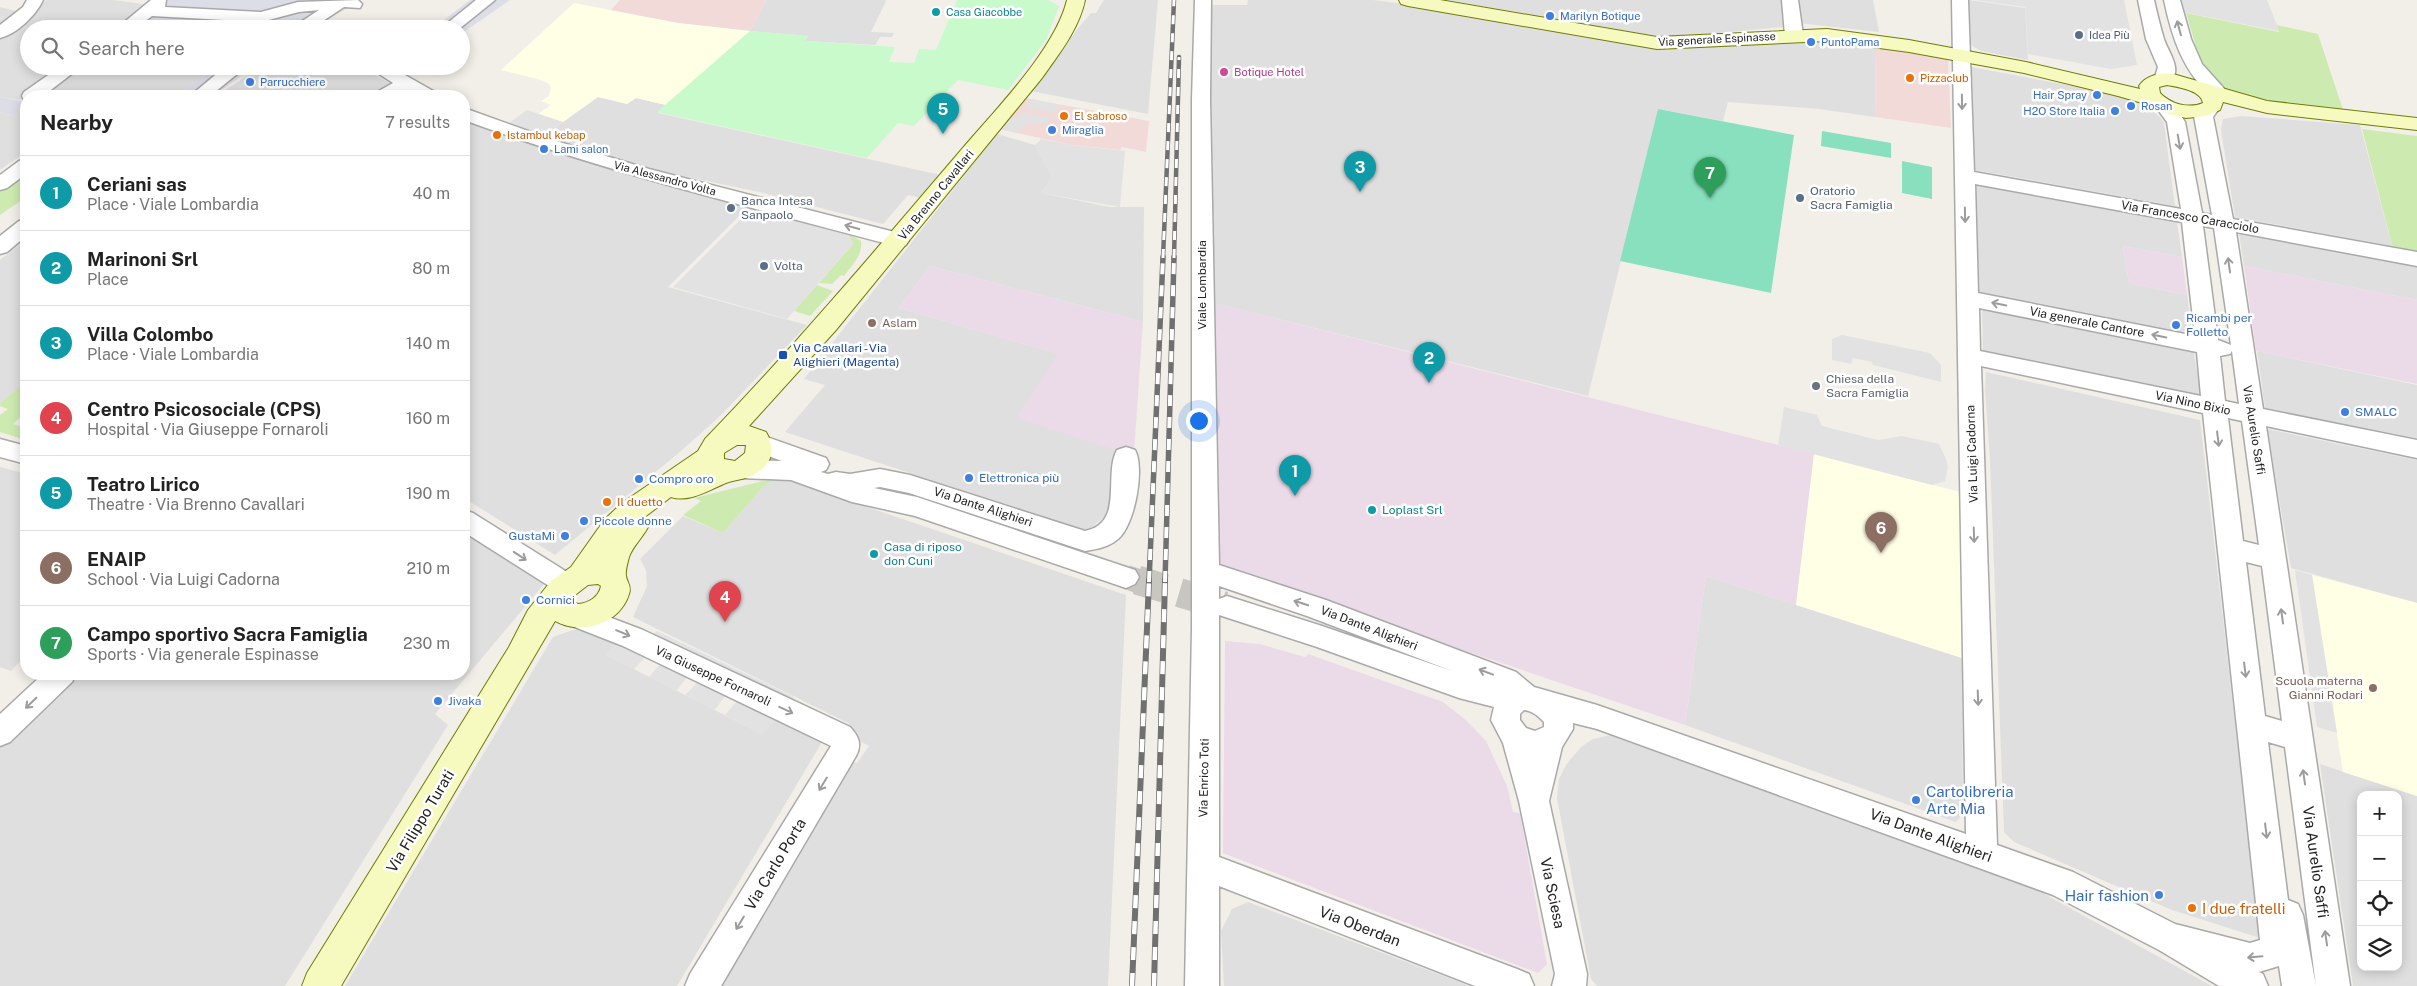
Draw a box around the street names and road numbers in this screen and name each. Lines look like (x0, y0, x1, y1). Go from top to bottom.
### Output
street label: Via generale Espinasse (1658, 30, 1776, 48)
street label: Via Brenno Cavallari (895, 147, 977, 243)
street label: Via Alessandro Volta (613, 159, 717, 197)
street label: Via Francesco Caracciolo (2120, 198, 2260, 236)
street label: Viale Lombardia (1195, 240, 1209, 330)
street label: Via generale Cantore (2028, 304, 2146, 340)
street label: Via Aurelio Saffi (2240, 384, 2268, 476)
street label: Via Nino Bixio (2154, 388, 2232, 418)
street label: Via Luigi Cadorna (1963, 405, 1981, 503)
street label: Via Dante Alighieri (932, 484, 1034, 530)
street label: Via Dante Alighieri (1318, 603, 1420, 653)
street label: Via Giuseppe Fornaroli (653, 643, 773, 709)
street label: Via Enrico Toti (1196, 738, 1212, 818)
street label: Via Filippo Turati (383, 767, 457, 875)
street label: Via Dante Alighieri (1867, 805, 1995, 865)
street label: Via Aurelio Saffi (2300, 805, 2332, 919)
street label: Via Carlo Porta (741, 815, 809, 913)
street label: Via Sciesa (1537, 856, 1569, 930)
street label: Via Oberdan (1317, 903, 1403, 949)

